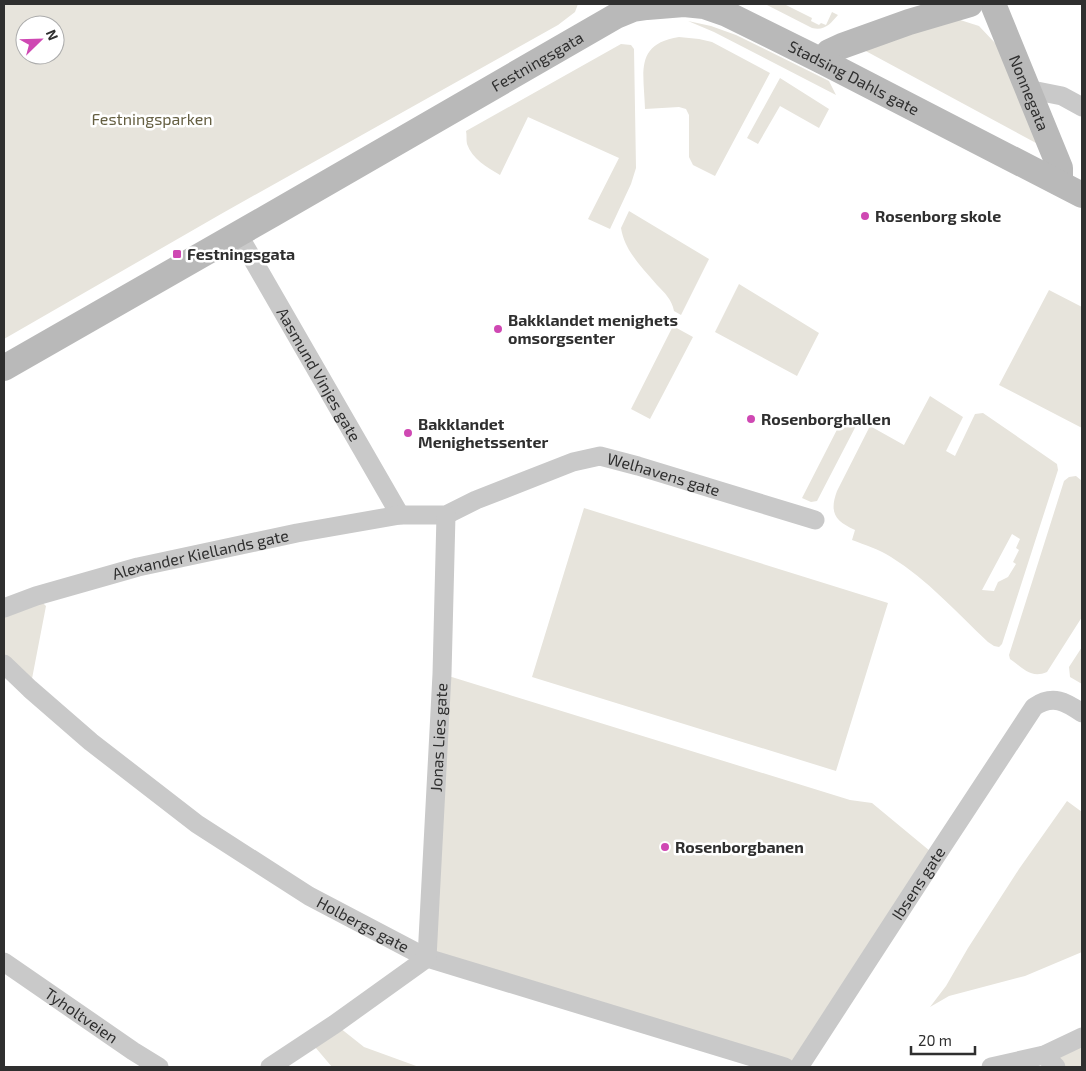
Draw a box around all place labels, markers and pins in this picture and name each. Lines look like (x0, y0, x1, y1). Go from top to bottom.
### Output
place label: Rosenborg skole (875, 206, 1001, 225)
marker: Rosenborg skole (859, 210, 871, 222)
place label: Festningsgata (187, 244, 295, 263)
marker: Festningsgata (171, 248, 183, 260)
place label: Bakklandet menighets omsorgsenter (508, 310, 678, 347)
marker: Bakklandet menighets omsorgsenter (492, 323, 504, 335)
place label: Rosenborghallen (761, 409, 891, 428)
marker: Rosenborghallen (745, 413, 757, 425)
place label: Bakklandet Menighetssenter (418, 414, 548, 451)
marker: Bakklandet Menighetssenter (402, 427, 414, 439)
place label: Rosenborgbanen (675, 837, 804, 856)
marker: Rosenborgbanen (659, 841, 671, 853)

